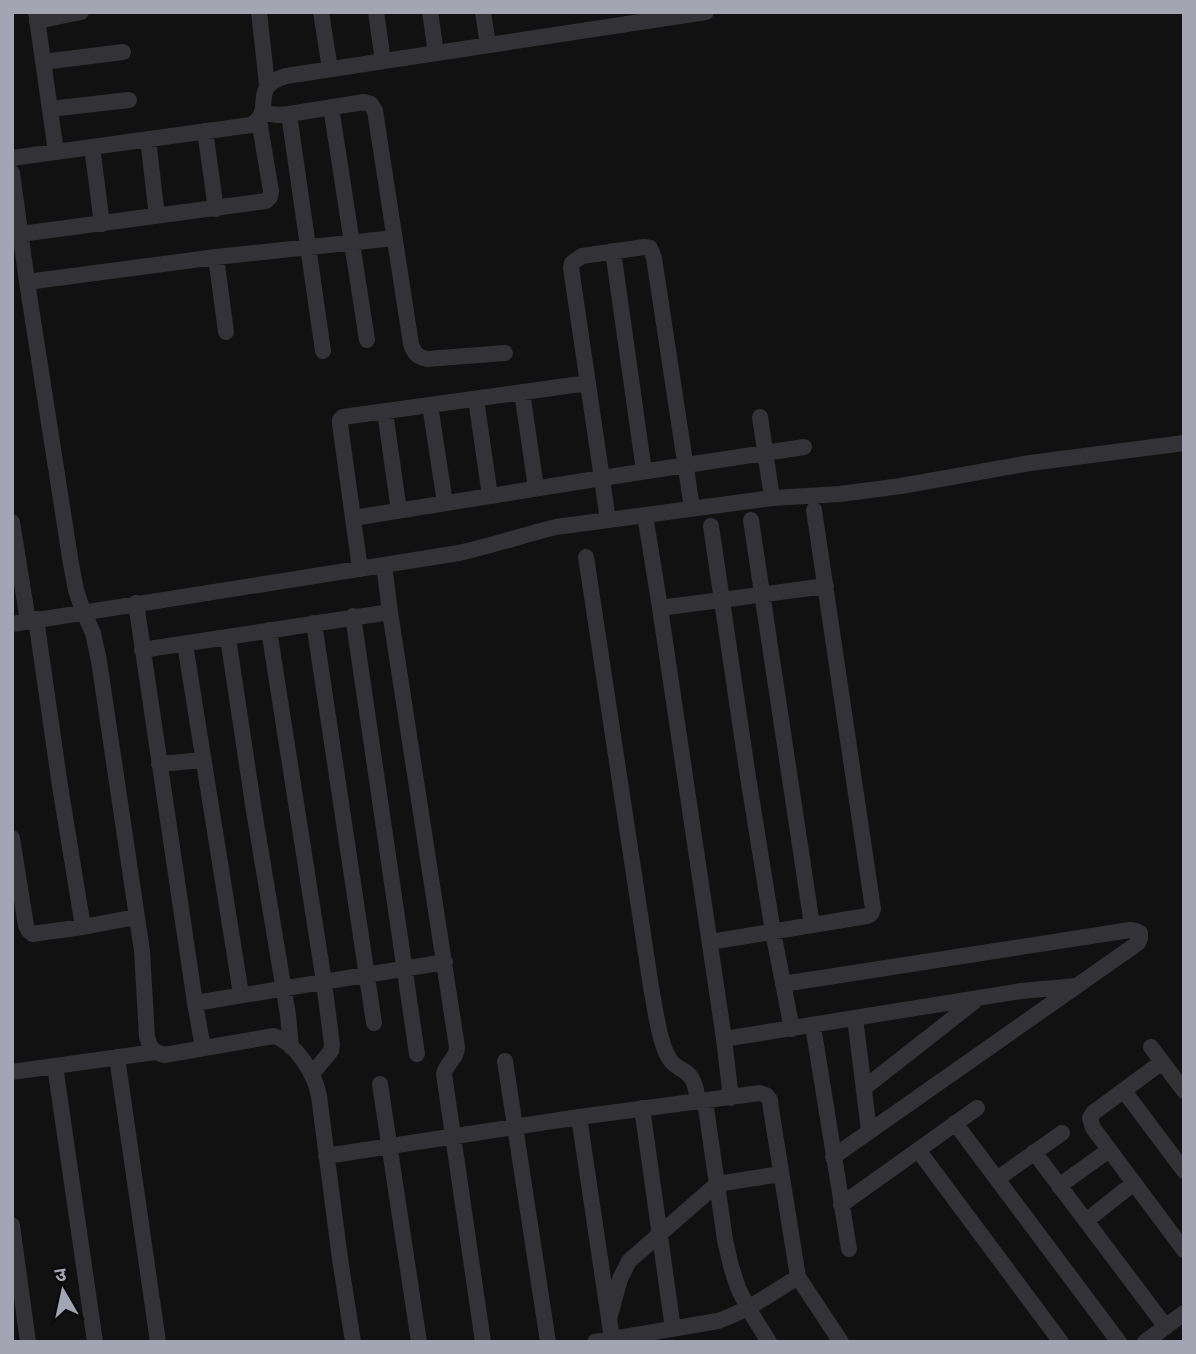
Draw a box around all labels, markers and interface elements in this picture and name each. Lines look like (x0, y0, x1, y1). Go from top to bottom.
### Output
north arrow (28, 1256, 98, 1326)
text: उ (53, 1261, 68, 1286)

